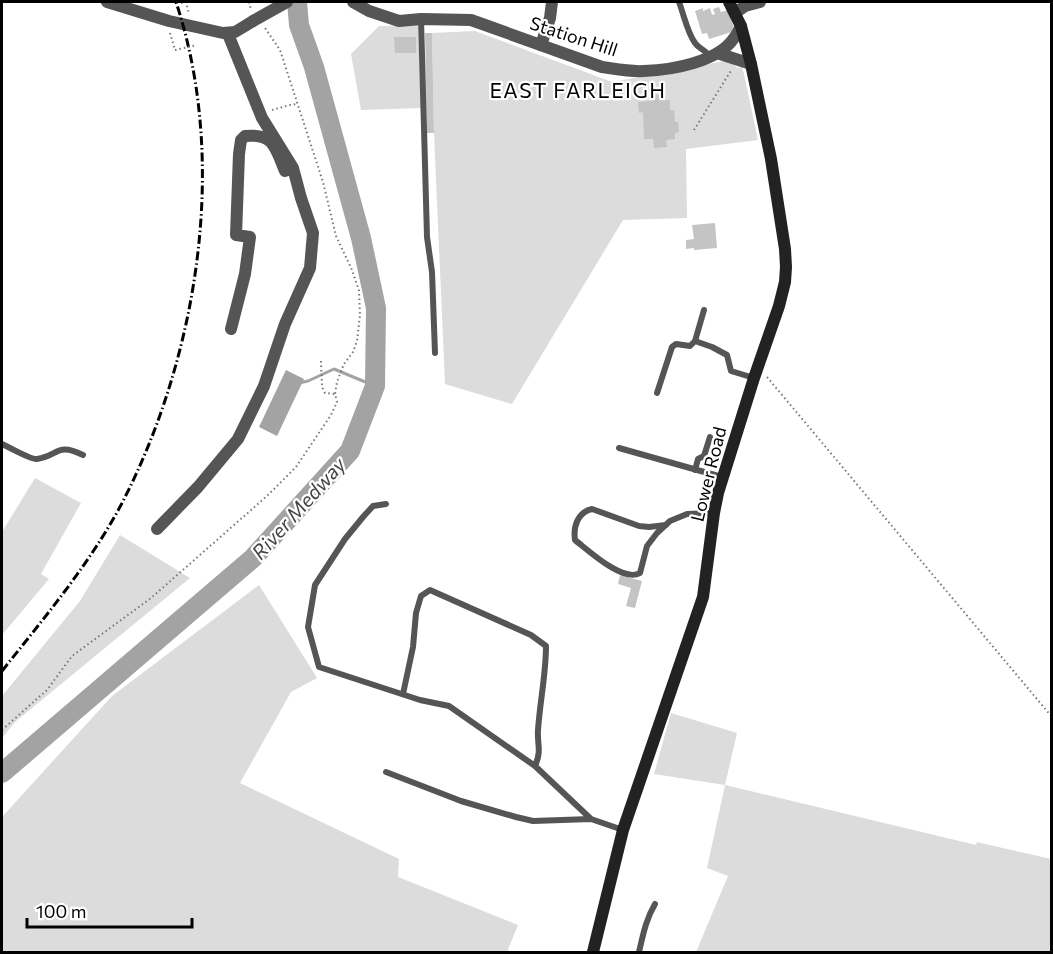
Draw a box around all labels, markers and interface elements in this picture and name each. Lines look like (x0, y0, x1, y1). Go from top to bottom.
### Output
street label: Station Hill (527, 11, 621, 61)
district label: EAST FARLEIGH (489, 77, 667, 102)
street label: Lower Road (686, 424, 730, 524)
water label: River Medway (246, 452, 350, 564)
scale bar (27, 891, 192, 929)
text: 100 m (36, 900, 86, 922)

